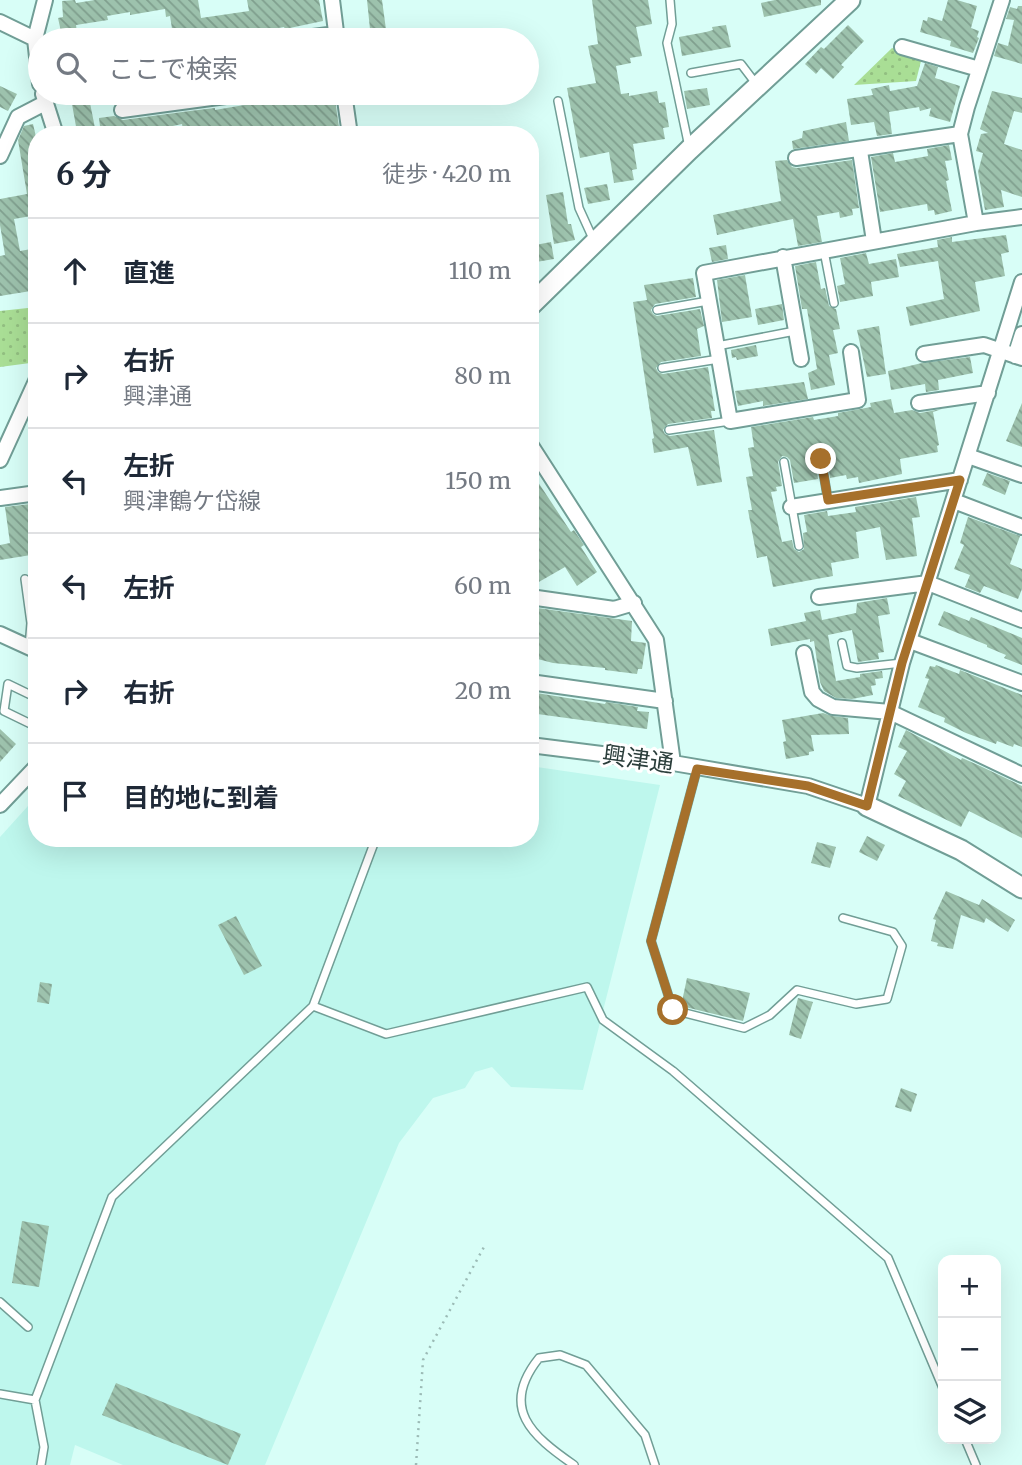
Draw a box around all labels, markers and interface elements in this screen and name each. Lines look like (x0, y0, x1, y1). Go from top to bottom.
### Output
search box (28, 28, 539, 105)
icon: search (52, 48, 90, 86)
text: ここで検索 (108, 52, 238, 85)
text: 6 分 (56, 155, 112, 193)
text: 徒歩 · 420 m (382, 159, 511, 188)
icon: ahead (56, 252, 94, 290)
text: 直進 (123, 256, 175, 289)
text: 110 m (449, 256, 511, 285)
text: 右折 (123, 344, 175, 377)
icon: right (56, 357, 94, 395)
text: 80 m (454, 361, 511, 390)
text: 興津通 (123, 381, 192, 410)
route end (805, 443, 836, 474)
text: 左折 (123, 449, 175, 482)
icon: left (56, 462, 94, 500)
text: 150 m (445, 466, 511, 495)
text: 興津鶴ケ岱線 (123, 486, 261, 515)
icon: left (56, 567, 94, 605)
text: 左折 (123, 571, 175, 604)
text: 60 m (454, 571, 511, 600)
icon: right (56, 672, 94, 710)
text: 右折 (123, 676, 175, 709)
text: 20 m (455, 676, 511, 705)
street label: 興津通 (600, 739, 676, 779)
icon: arrive (56, 777, 94, 815)
text: 目的地に到着 (123, 781, 279, 814)
route start (657, 994, 688, 1025)
map controls (938, 1255, 1001, 1444)
button: + (938, 1255, 1001, 1318)
button: − (938, 1318, 1001, 1381)
button: layers (938, 1381, 1001, 1444)

